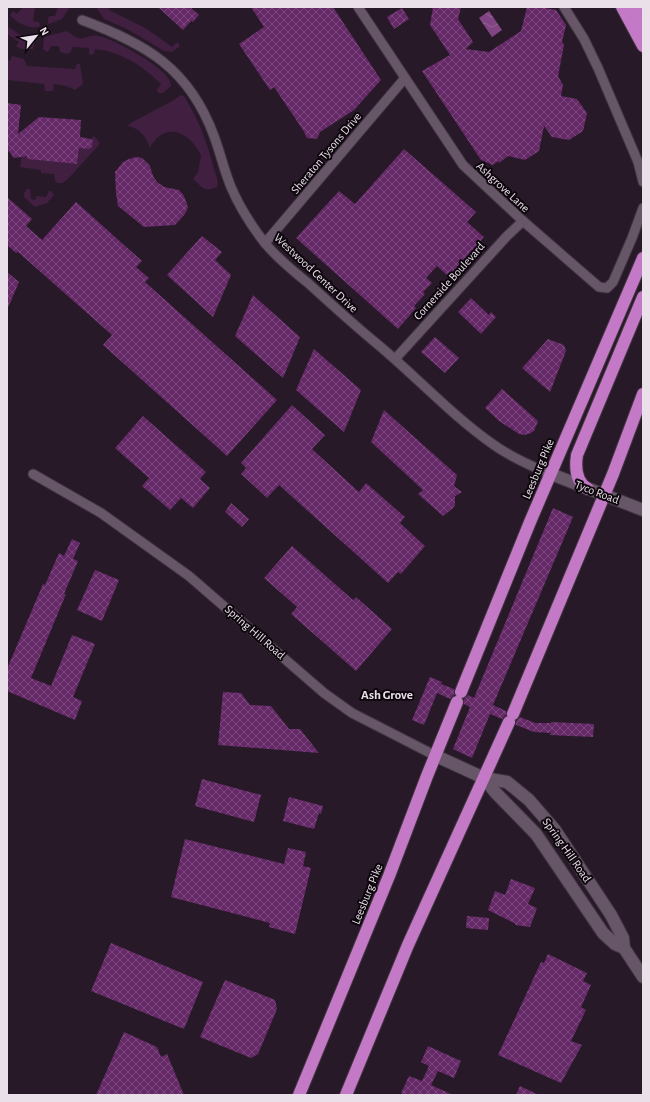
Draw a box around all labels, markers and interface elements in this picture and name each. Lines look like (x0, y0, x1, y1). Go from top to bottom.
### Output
north arrow (16, 16, 56, 56)
text: N (38, 25, 51, 37)
street label: Sheraton Tysons Drive (289, 110, 364, 197)
street label: Ashgrove Lane (474, 160, 532, 214)
street label: Westwood Center Drive (272, 231, 360, 315)
street label: Cornerside Boulevard (411, 240, 487, 322)
street label: Leesburg Pike (520, 437, 556, 501)
street label: Tyco Road (573, 478, 621, 507)
street label: Spring Hill Road (223, 603, 287, 661)
district label: Ash Grove (361, 689, 413, 702)
street label: Spring Hill Road (540, 816, 594, 884)
street label: Leesburg Pike (349, 862, 385, 926)

